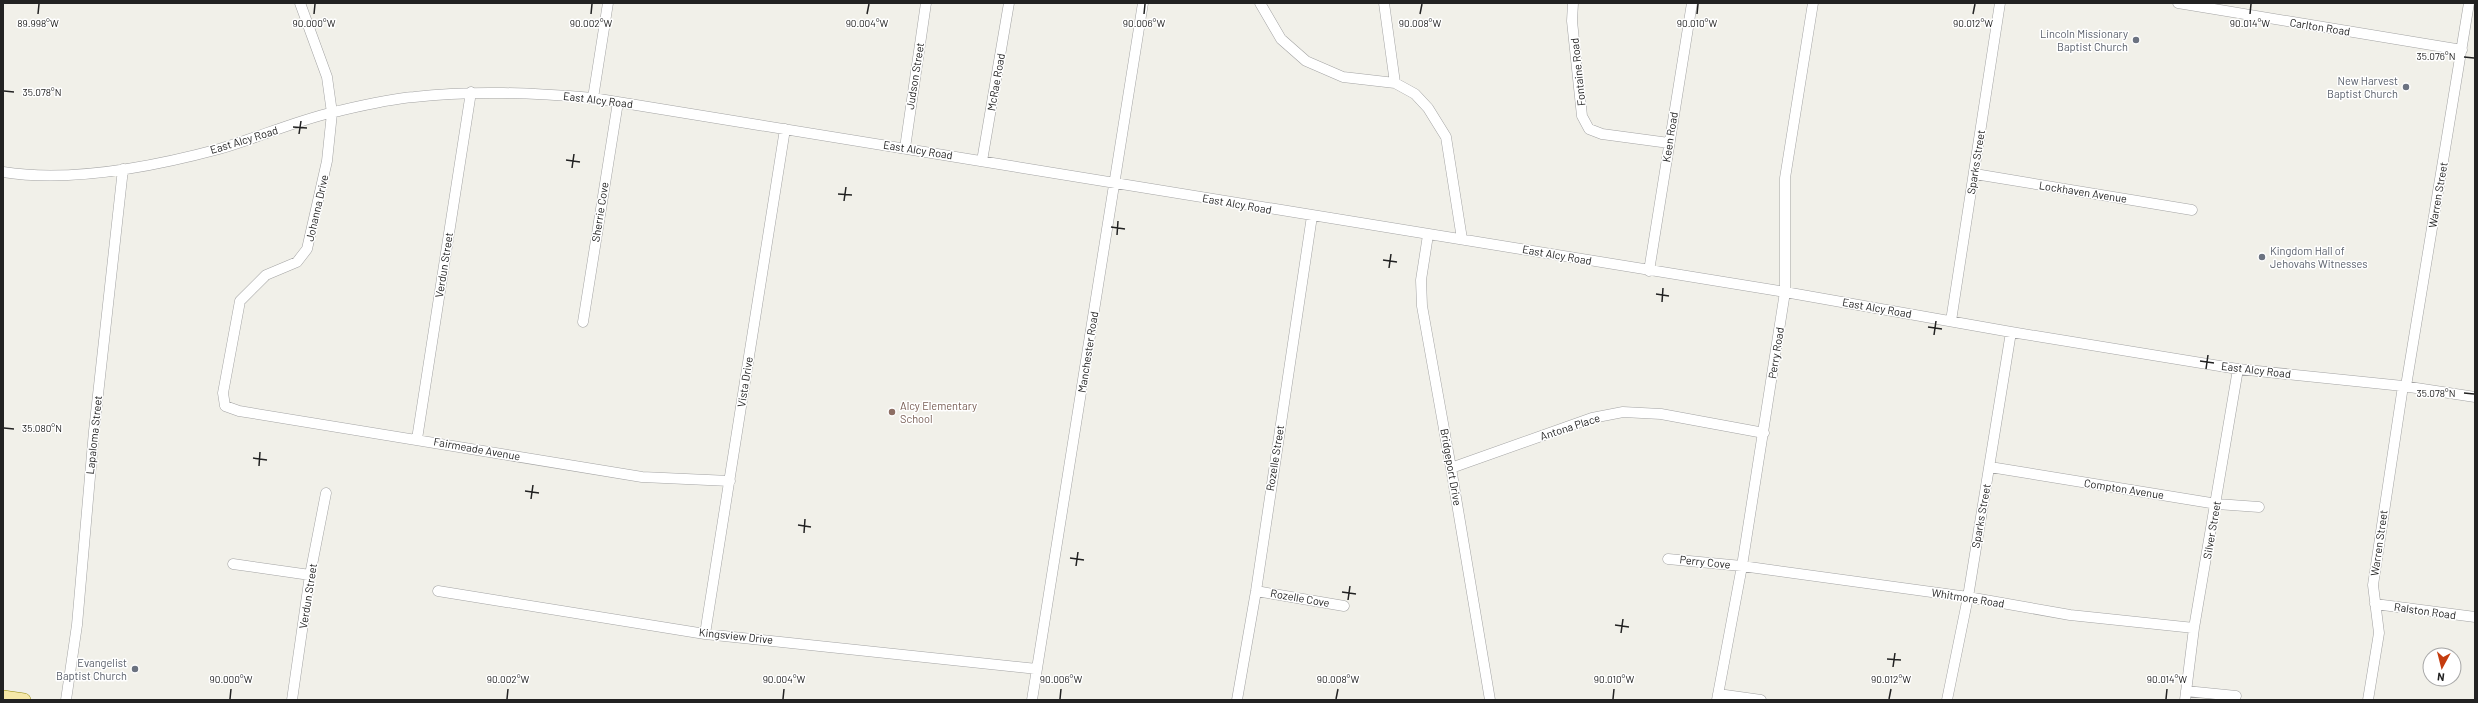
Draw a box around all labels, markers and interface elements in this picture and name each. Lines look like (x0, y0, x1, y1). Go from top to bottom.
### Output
street label: Carlton Road (2289, 15, 2351, 38)
text: 89.998°W (17, 17, 59, 29)
text: 90.000°W (293, 17, 336, 29)
text: 90.002°W (570, 17, 612, 29)
text: 90.004°W (846, 17, 889, 29)
text: 90.006°W (1123, 17, 1165, 29)
text: 90.008°W (1399, 17, 1441, 29)
text: 90.010°W (1677, 17, 1717, 29)
text: 90.012°W (1953, 17, 1993, 29)
text: 90.014°W (2230, 17, 2270, 29)
place label: Lincoln Missionary Baptist Church (2040, 27, 2128, 53)
marker: Lincoln Missionary Baptist Church (2131, 35, 2141, 45)
street label: Fontaine Road (1567, 37, 1588, 107)
street label: Judson Street (903, 41, 926, 110)
text: 35.076°N (2417, 50, 2455, 62)
street label: McRae Road (984, 52, 1007, 112)
place label: New Harvest Baptist Church (2327, 74, 2398, 100)
marker: New Harvest Baptist Church (2401, 82, 2411, 92)
text: 35.078°N (23, 86, 61, 98)
street label: East Alcy Road (562, 89, 634, 110)
street label: Keen Road (1659, 111, 1680, 163)
street label: East Alcy Road (208, 123, 279, 156)
street label: Sparks Street (1964, 129, 1987, 195)
street label: East Alcy Road (882, 138, 954, 161)
street label: Warren Street (2425, 161, 2450, 229)
street label: Johanna Drive (303, 173, 331, 243)
street label: Lockhaven Avenue (2038, 178, 2128, 205)
street label: Sherrie Cove (588, 181, 611, 243)
street label: East Alcy Road (1201, 191, 1273, 216)
street label: Verdun Street (432, 231, 455, 298)
street label: East Alcy Road (1521, 242, 1593, 267)
place label: Kingdom Hall of Jehovahs Witnesses (2270, 244, 2368, 270)
marker: Kingdom Hall of Jehovahs Witnesses (2257, 252, 2267, 262)
street label: East Alcy Road (1841, 295, 1913, 320)
street label: Manchester Road (1075, 310, 1100, 394)
street label: Perry Road (1765, 326, 1786, 380)
street label: Vista Drive (734, 356, 755, 408)
street label: East Alcy Road (2220, 359, 2292, 380)
text: 35.078°N (2417, 387, 2455, 399)
street label: Lapaloma Street (83, 395, 104, 475)
place label: Alcy Elementary School (900, 399, 977, 425)
marker: Alcy Elementary School (887, 407, 897, 417)
street label: Antona Place (1538, 411, 1602, 442)
text: 35.080°N (22, 422, 62, 434)
street label: Rozelle Street (1263, 424, 1286, 492)
street label: Bridgeport Drive (1438, 427, 1465, 507)
street label: Fairmeade Avenue (433, 434, 522, 463)
street label: Compton Avenue (2083, 476, 2165, 501)
street label: Sparks Street (1968, 483, 1993, 549)
street label: Silver Street (2200, 500, 2223, 560)
street label: Warren Street (2367, 509, 2390, 577)
street label: Perry Cove (1679, 552, 1731, 571)
street label: Verdun Street (296, 562, 319, 629)
street label: Whitmore Road (1931, 585, 2006, 610)
street label: Rozelle Cove (1269, 586, 1331, 609)
street label: Ralston Road (2393, 600, 2457, 621)
street label: Kingsview Drive (698, 625, 774, 646)
north arrow (2422, 647, 2462, 687)
place label: Evangelist Baptist Church (56, 656, 127, 682)
marker: Evangelist Baptist Church (130, 664, 140, 674)
text: N (2436, 671, 2445, 684)
text: 90.000°W (210, 673, 253, 685)
text: 90.002°W (487, 673, 529, 685)
text: 90.004°W (763, 673, 806, 685)
text: 90.006°W (1040, 673, 1082, 685)
text: 90.008°W (1317, 673, 1359, 685)
text: 90.010°W (1594, 673, 1634, 685)
text: 90.012°W (1871, 673, 1911, 685)
text: 90.014°W (2147, 673, 2187, 685)

